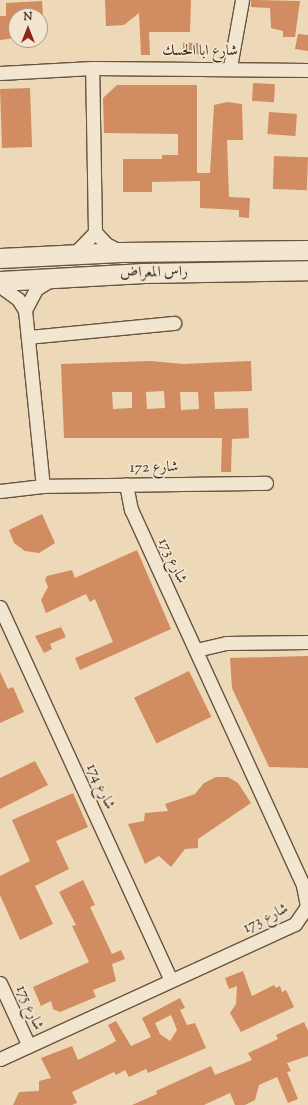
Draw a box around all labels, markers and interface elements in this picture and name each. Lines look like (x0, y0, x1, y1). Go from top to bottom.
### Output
north arrow (8, 8, 48, 48)
text: N (24, 9, 32, 25)
street label: شارع ابا الحسك (162, 43, 238, 61)
street label: راس المعراض (120, 263, 188, 283)
street label: شارع 172 (129, 459, 179, 477)
street label: شارع 173 (154, 535, 190, 587)
street label: شارع 174 (82, 761, 118, 813)
street label: شارع 173 (241, 900, 291, 938)
street label: شارع 175 (11, 983, 47, 1033)

